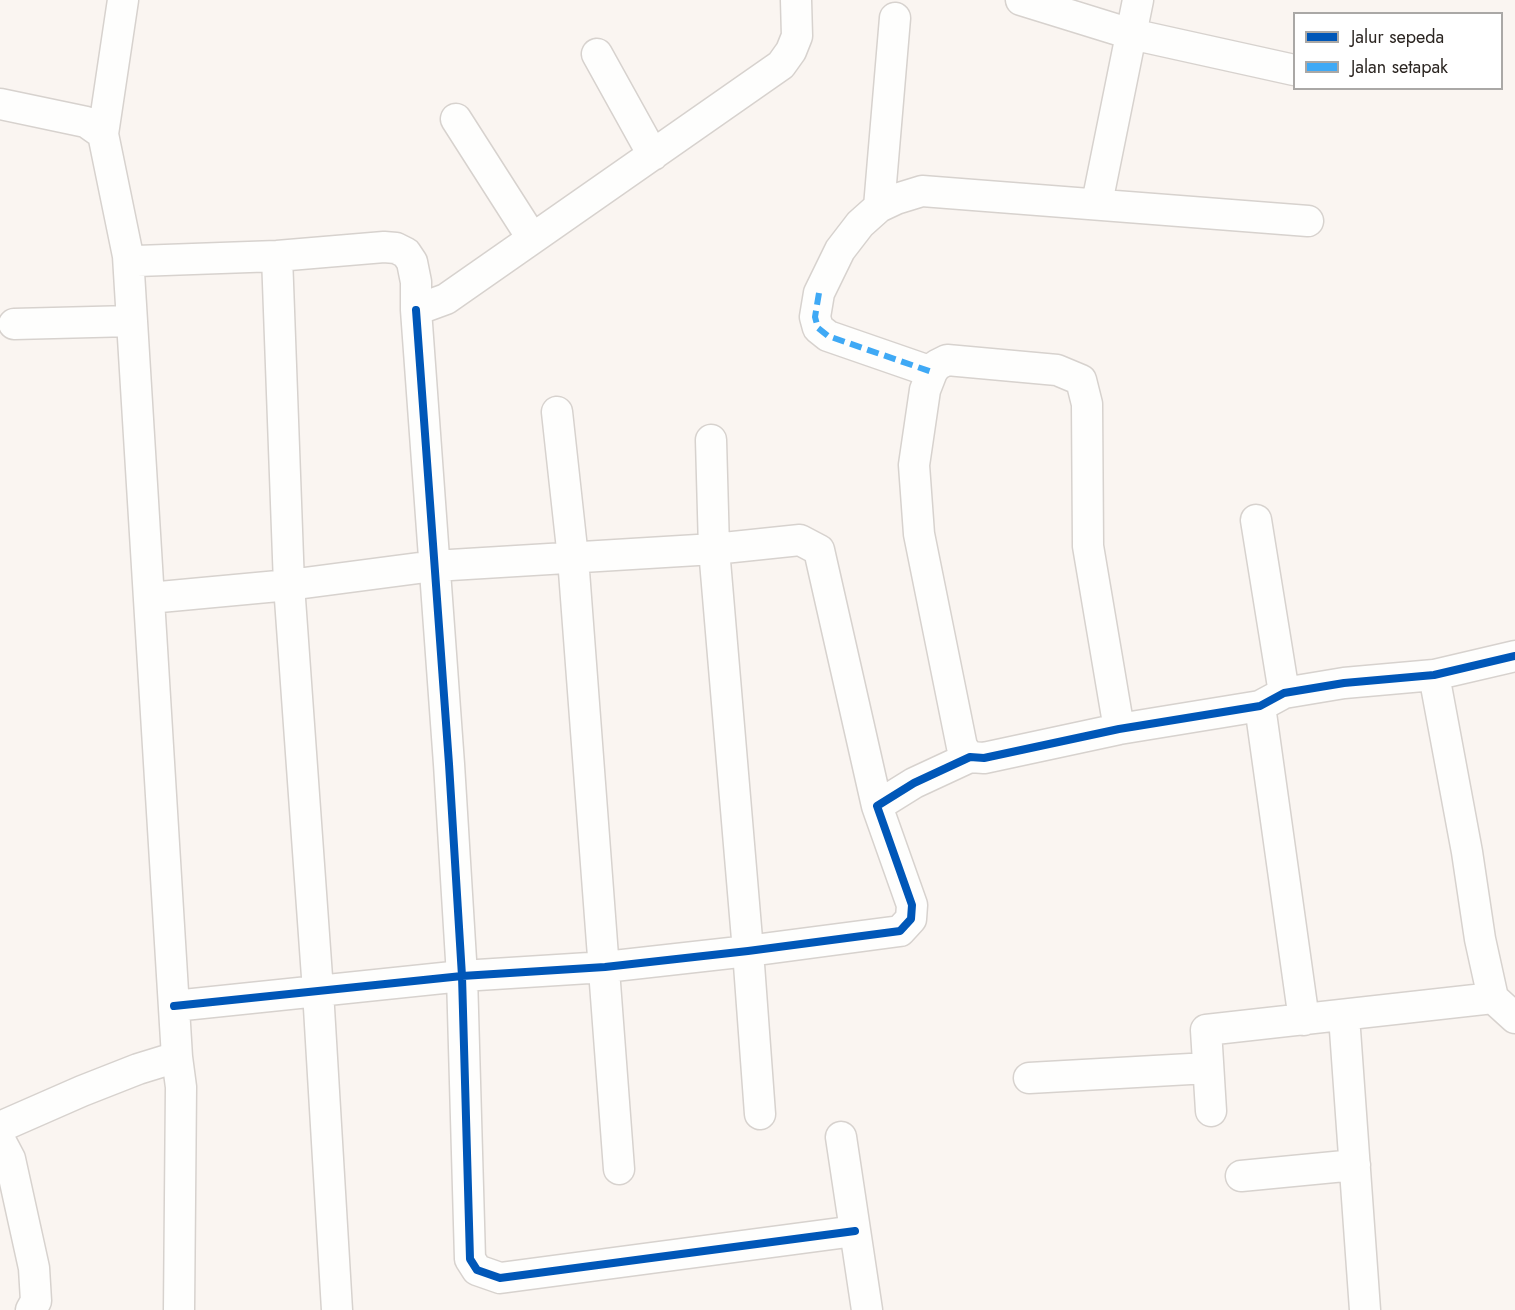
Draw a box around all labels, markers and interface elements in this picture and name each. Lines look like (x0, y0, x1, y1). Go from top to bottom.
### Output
legend (1293, 12, 1503, 90)
text: Jalur sepeda (1351, 24, 1444, 50)
text: Jalan setapak (1351, 54, 1448, 80)

